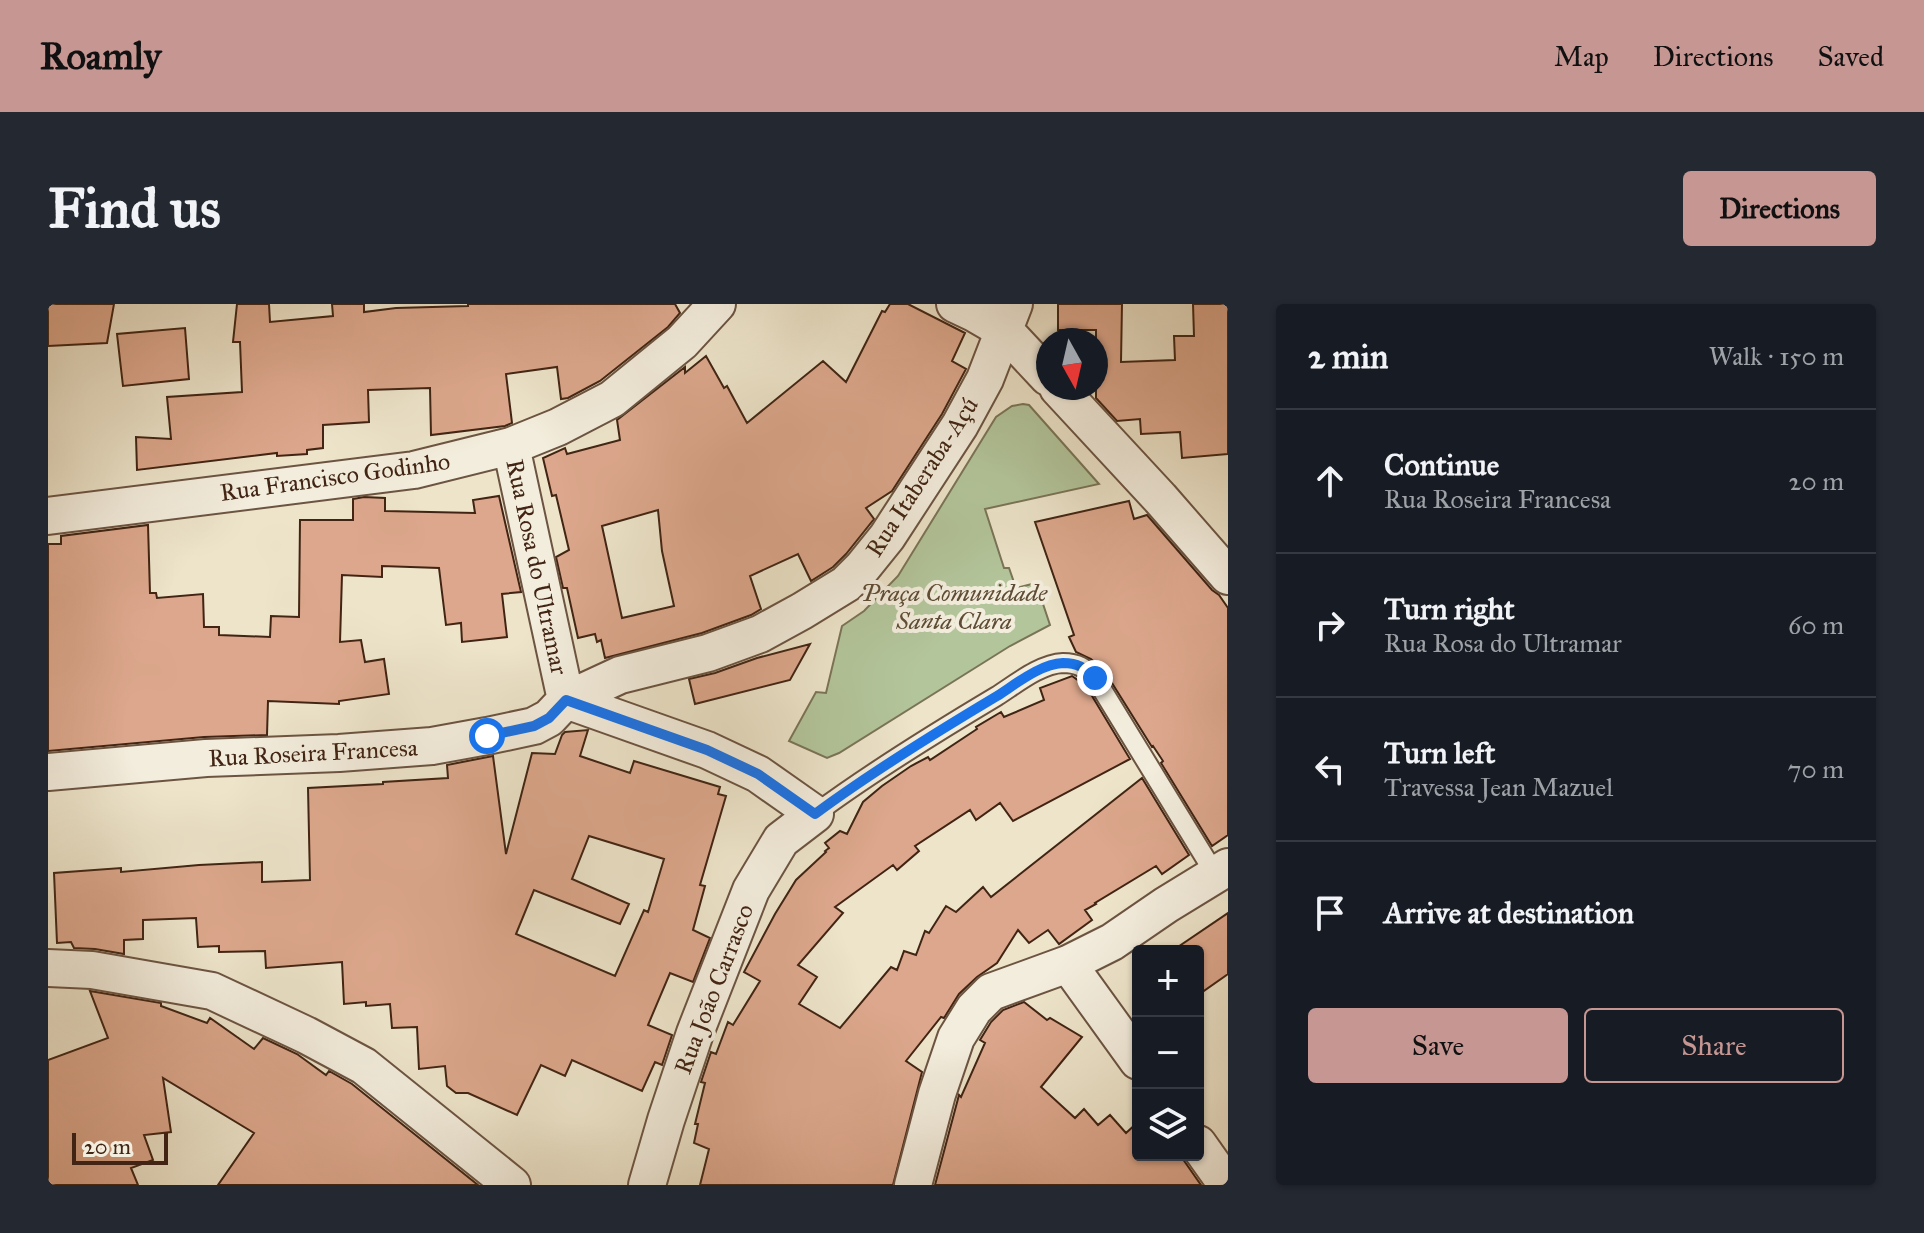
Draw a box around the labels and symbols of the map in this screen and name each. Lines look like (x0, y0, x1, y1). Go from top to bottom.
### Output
north arrow (1036, 328, 1108, 400)
street label: Rua Itaberaba-Açú (859, 391, 985, 563)
street label: Rua Francisco Godinho (218, 446, 452, 508)
street label: Rua Rosa do Ultramar (500, 456, 574, 678)
park label: Praça Comunidade Santa Clara (861, 578, 1048, 636)
route end (1077, 660, 1113, 696)
route start (469, 718, 505, 754)
street label: Rua Roseira Francesa (208, 732, 419, 773)
street label: Rua João Carrasco (668, 900, 760, 1078)
scale bar (72, 1129, 168, 1165)

